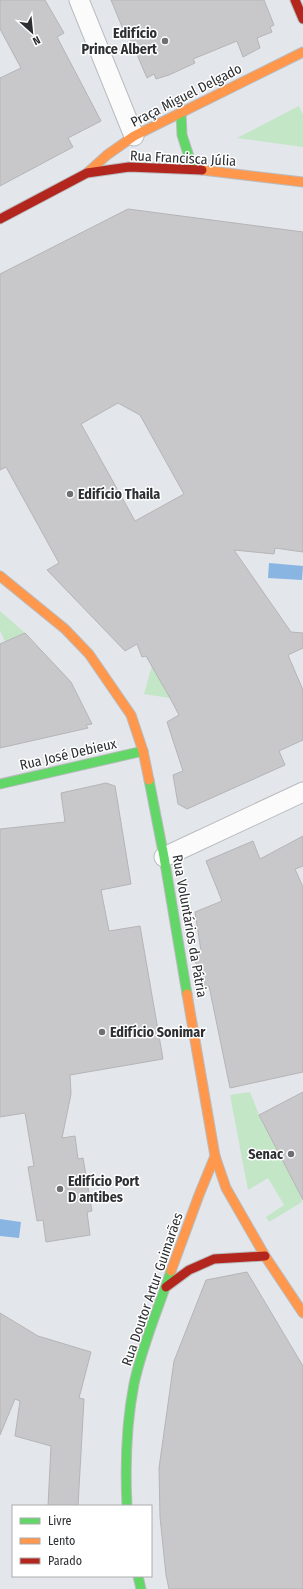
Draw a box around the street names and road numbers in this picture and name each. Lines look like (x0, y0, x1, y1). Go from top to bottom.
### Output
street label: Praça Miguel Delgado (128, 60, 245, 131)
street label: Rua Francisca Júlia (130, 147, 237, 170)
street label: Rua José Debieux (18, 735, 119, 774)
street label: Rua Voluntários da Pátria (169, 853, 210, 999)
street label: Rua Doutor Artur Guimarães (118, 1210, 187, 1368)

